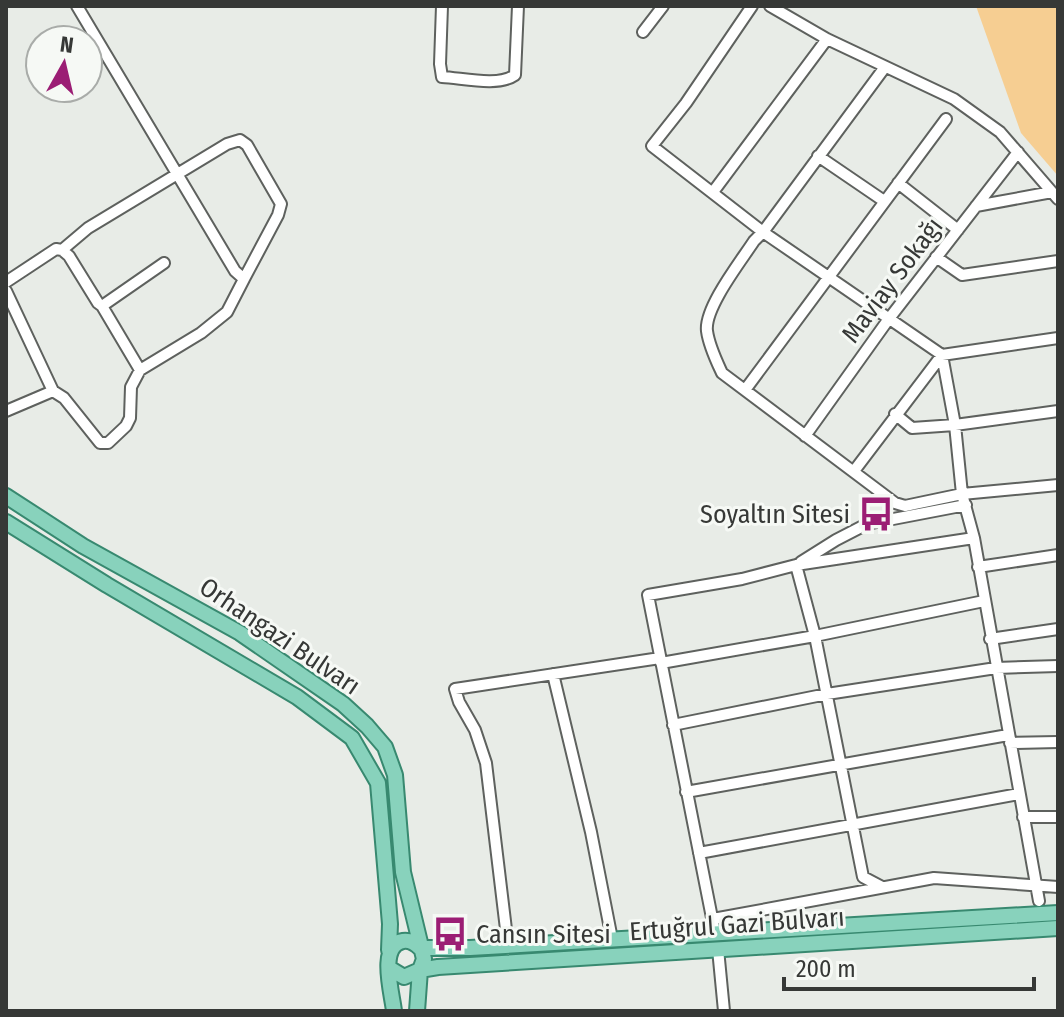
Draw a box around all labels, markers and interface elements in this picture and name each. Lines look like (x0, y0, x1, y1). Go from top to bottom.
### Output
north arrow (24, 24, 104, 104)
text: N (58, 30, 75, 59)
street label: Maviay Sokağı (835, 212, 949, 349)
bus stop icon: Soyaltın Sitesi (857, 495, 895, 533)
place label: Soyaltın Sitesi (700, 499, 850, 530)
street label: Orhangazi Bulvarı (194, 571, 366, 702)
street label: Ertuğrul Gazi Bulvarı (628, 902, 846, 947)
bus stop icon: Cansın Sitesi (431, 915, 469, 953)
place label: Cansın Sitesi (476, 919, 611, 950)
scale bar (784, 941, 1034, 991)
text: 200 m (796, 955, 856, 983)

